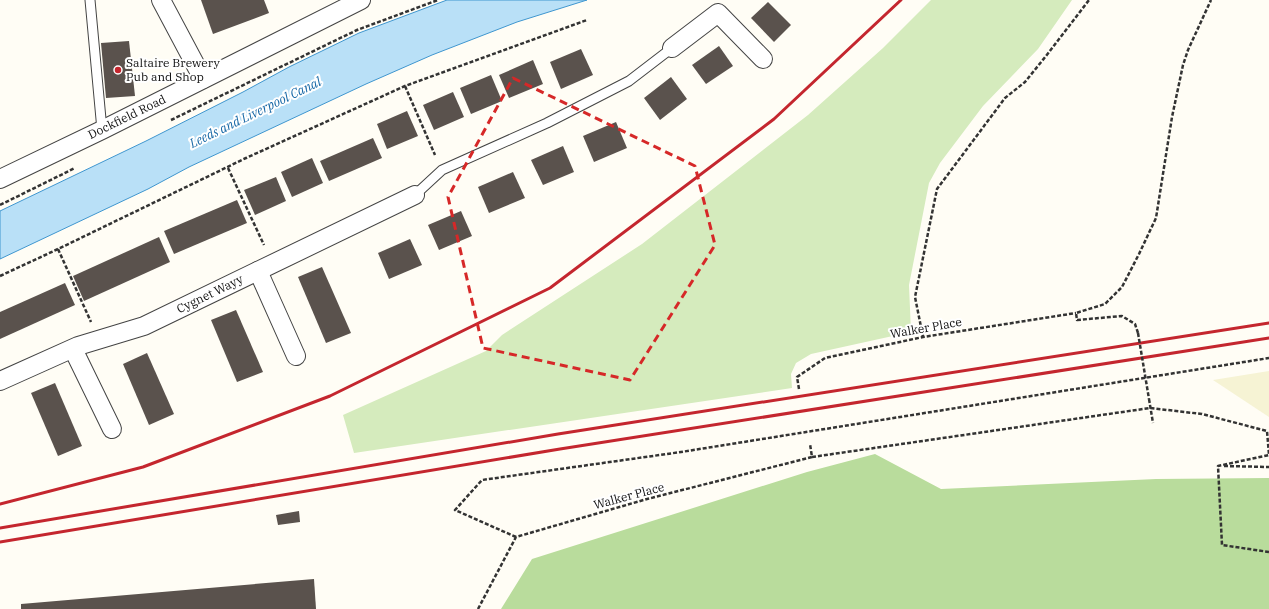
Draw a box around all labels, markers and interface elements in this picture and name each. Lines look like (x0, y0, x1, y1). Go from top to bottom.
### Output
place label: Saltaire Brewery Pub and Shop (126, 55, 220, 84)
marker: Saltaire Brewery Pub and Shop (113, 65, 123, 75)
water label: Leeds and Liverpool Canal (186, 73, 324, 152)
street label: Dockfield Road (85, 91, 168, 142)
street label: Cygnet Wayy (174, 271, 246, 316)
street label: Walker Place (889, 314, 963, 341)
street label: Walker Place (592, 479, 666, 512)

